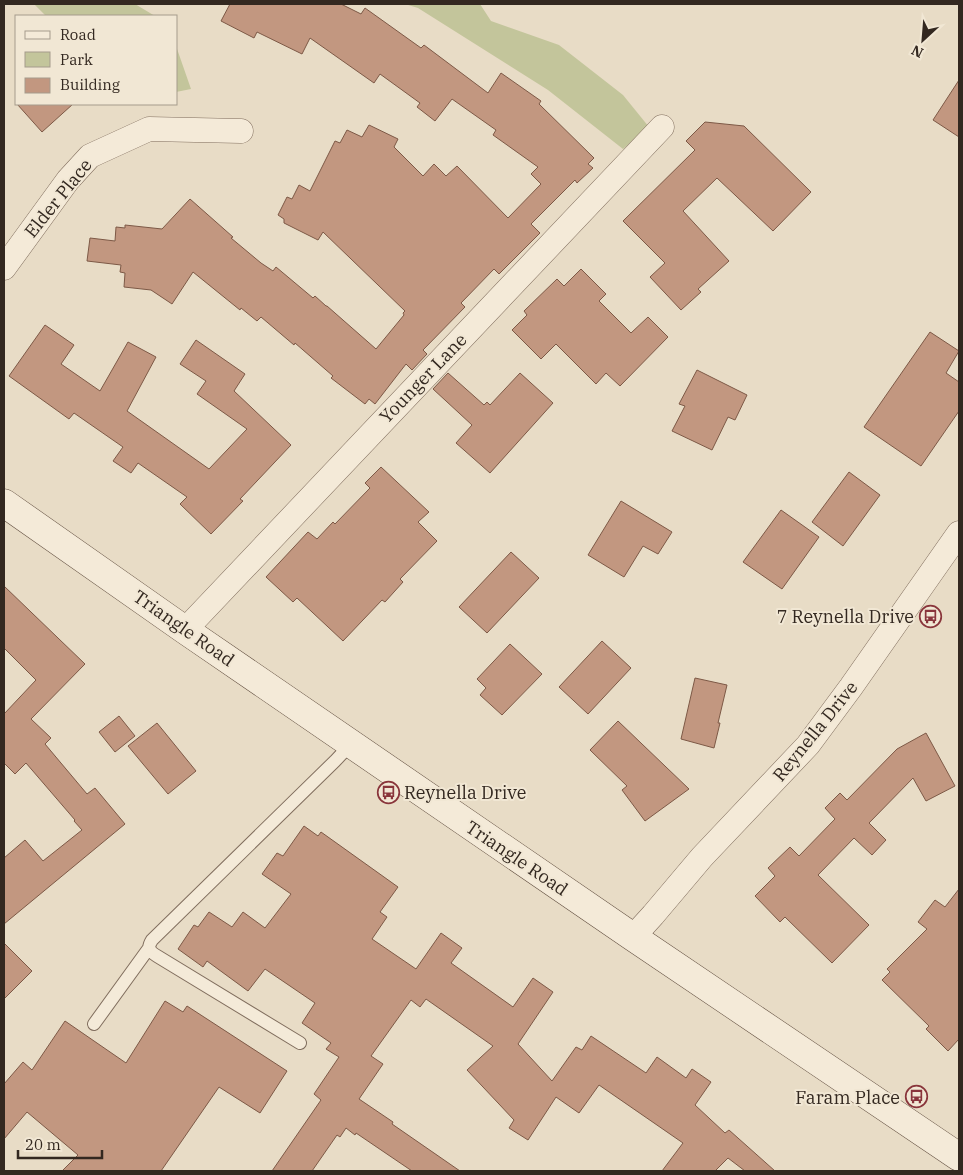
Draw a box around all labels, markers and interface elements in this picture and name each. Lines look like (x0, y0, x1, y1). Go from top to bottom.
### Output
legend (15, 15, 178, 105)
north arrow (898, 15, 948, 65)
text: Road (60, 25, 96, 44)
text: N (908, 41, 926, 62)
text: Park (60, 50, 93, 69)
text: Building (60, 75, 120, 94)
street label: Elder Place (19, 154, 97, 242)
street label: Younger Lane (374, 328, 472, 428)
street label: Triangle Road (129, 585, 239, 671)
bus stop icon: 7 Reynella Drive (918, 604, 942, 628)
place label: 7 Reynella Drive (777, 605, 914, 628)
street label: Reynella Drive (768, 676, 862, 786)
bus stop icon: Reynella Drive (376, 780, 400, 804)
place label: Reynella Drive (404, 781, 526, 804)
street label: Triangle Road (461, 815, 573, 901)
bus stop icon: Faram Place (904, 1085, 928, 1109)
place label: Faram Place (795, 1086, 900, 1109)
scale bar (18, 1128, 101, 1160)
text: 20 m (25, 1135, 61, 1154)

